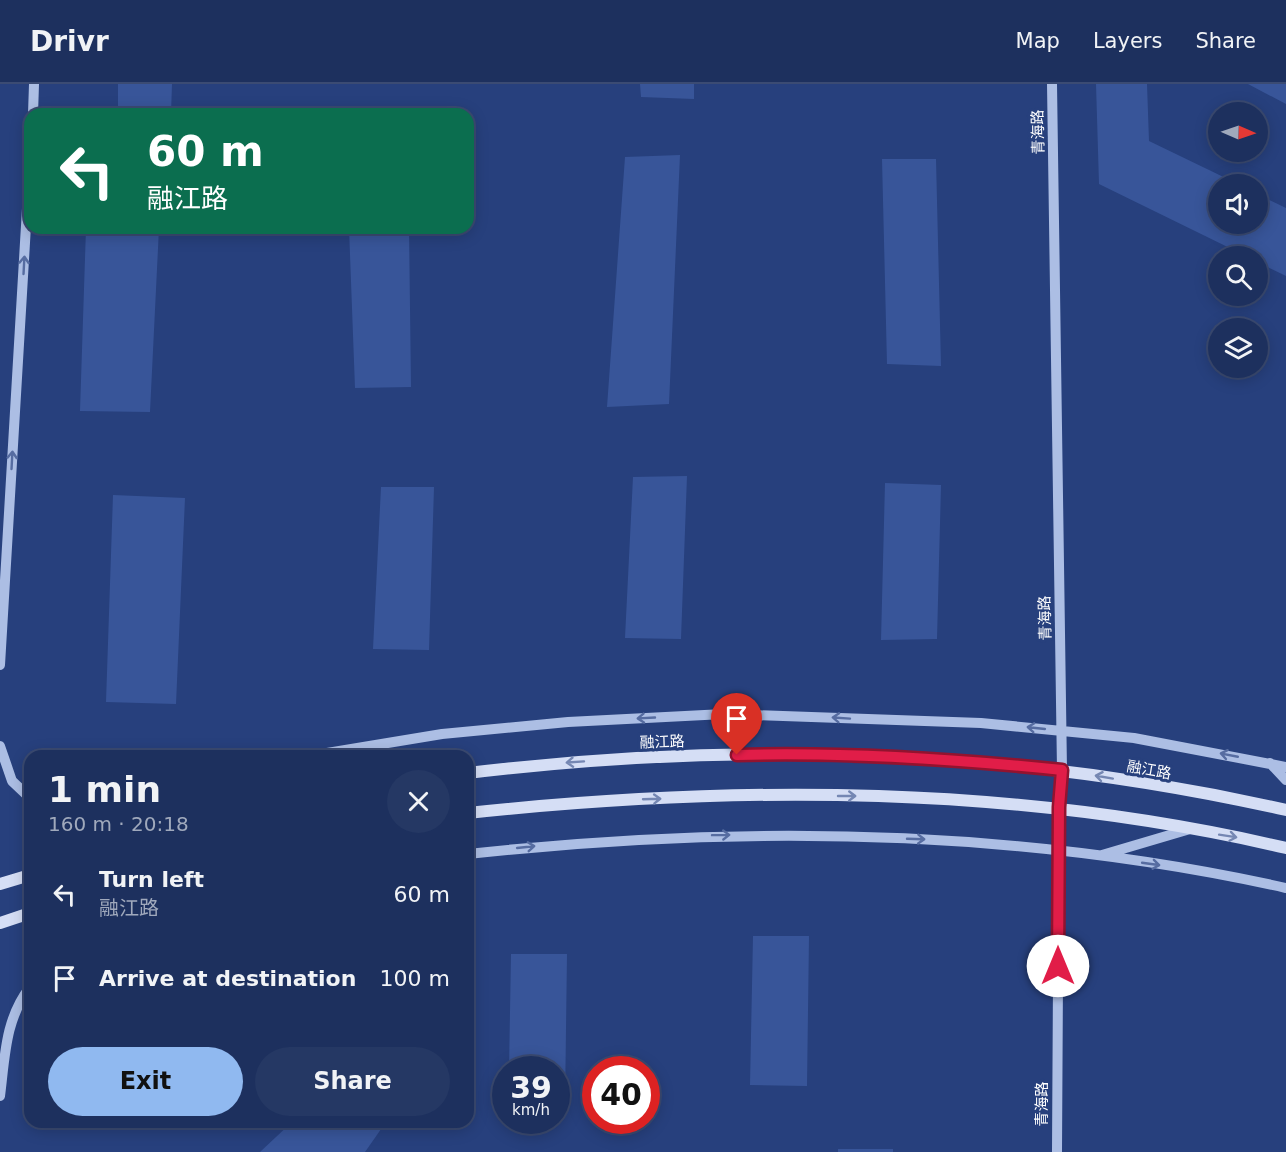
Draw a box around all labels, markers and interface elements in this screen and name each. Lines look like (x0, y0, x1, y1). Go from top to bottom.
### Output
text: Drivr (30, 25, 109, 58)
text: Map (1016, 29, 1060, 53)
text: Layers (1093, 29, 1162, 53)
text: Share (1195, 29, 1256, 53)
north arrow (1208, 102, 1268, 162)
map controls (1208, 102, 1268, 378)
street label: 青海路 (1029, 109, 1047, 155)
text: 60 m (147, 127, 264, 176)
icon: left (48, 132, 126, 210)
button: sound (1208, 174, 1268, 234)
text: 融江路 (147, 183, 228, 214)
button: search (1208, 246, 1268, 306)
one-way arrow (18, 255, 29, 275)
button: layers (1208, 318, 1268, 378)
one-way arrow (7, 450, 18, 470)
street label: 青海路 (1036, 595, 1054, 641)
pin (711, 693, 762, 755)
icon: arrive (720, 702, 753, 735)
one-way arrow (637, 712, 657, 723)
one-way arrow (832, 712, 852, 723)
one-way arrow (1026, 722, 1046, 733)
street label: 融江路 (639, 732, 685, 752)
one-way arrow (1220, 748, 1239, 760)
one-way arrow (565, 757, 585, 768)
street label: 融江路 (1125, 757, 1173, 783)
text: 1 min (48, 769, 161, 810)
button: close (387, 770, 450, 833)
one-way arrow (1095, 772, 1115, 783)
one-way arrow (836, 790, 856, 802)
one-way arrow (641, 793, 661, 804)
text: 160 m · 20:18 (48, 812, 189, 836)
one-way arrow (710, 829, 730, 841)
one-way arrow (1218, 830, 1237, 841)
one-way arrow (905, 833, 925, 844)
one-way arrow (516, 841, 536, 852)
one-way arrow (1141, 858, 1160, 869)
text: Turn left (99, 867, 204, 892)
icon: left (48, 878, 81, 911)
text: 60 m (394, 882, 450, 907)
text: 融江路 (99, 896, 159, 920)
position arrow (1026, 934, 1090, 998)
icon: arrive (48, 962, 81, 995)
text: Arrive at destination (99, 966, 356, 991)
text: 100 m (380, 966, 450, 991)
button: Exit (48, 1047, 243, 1116)
button: Share (255, 1047, 450, 1116)
speed limit sign: 40 (582, 1056, 660, 1134)
text: 39 (510, 1070, 552, 1105)
street label: 青海路 (1033, 1081, 1051, 1127)
text: km/h (512, 1101, 550, 1119)

